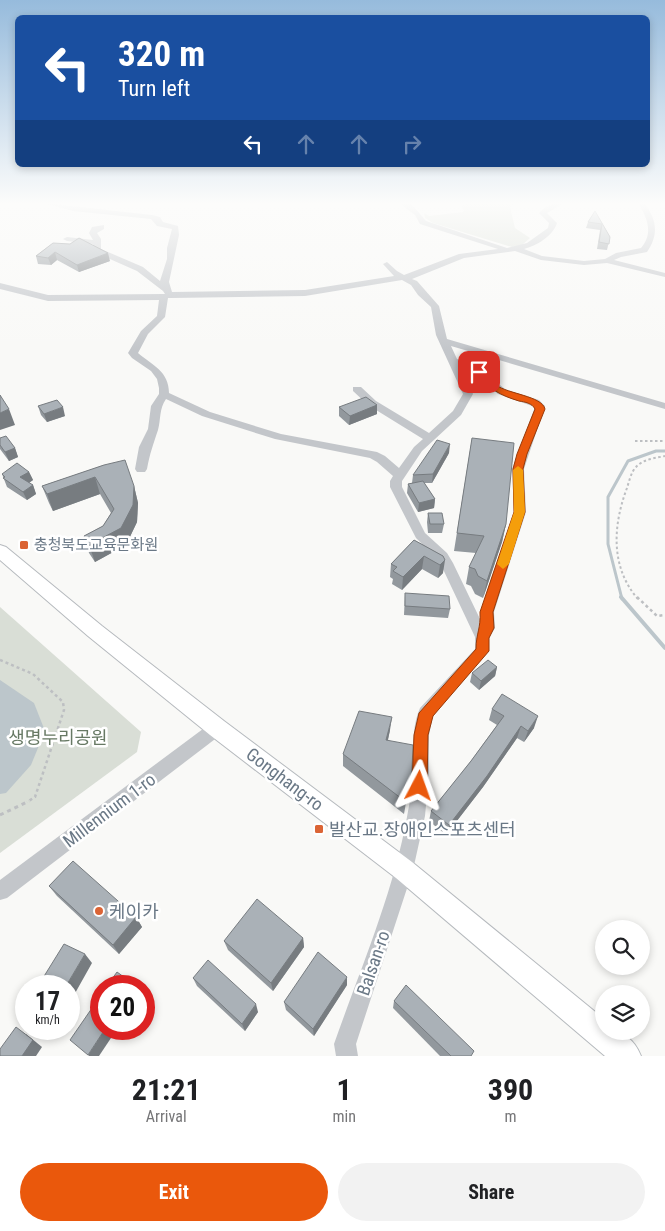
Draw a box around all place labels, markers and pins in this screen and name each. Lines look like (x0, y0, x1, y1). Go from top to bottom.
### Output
pin (458, 351, 500, 393)
place label: 충청북도교육문화원 (34, 536, 158, 554)
marker: 충청북도교육문화원 (18, 539, 30, 551)
place label: 발산교.장애인스포츠센터 (329, 819, 516, 840)
marker: 발산교.장애인스포츠센터 (313, 823, 325, 835)
place label: 케이카 (109, 901, 159, 922)
marker: 케이카 (93, 905, 105, 917)

